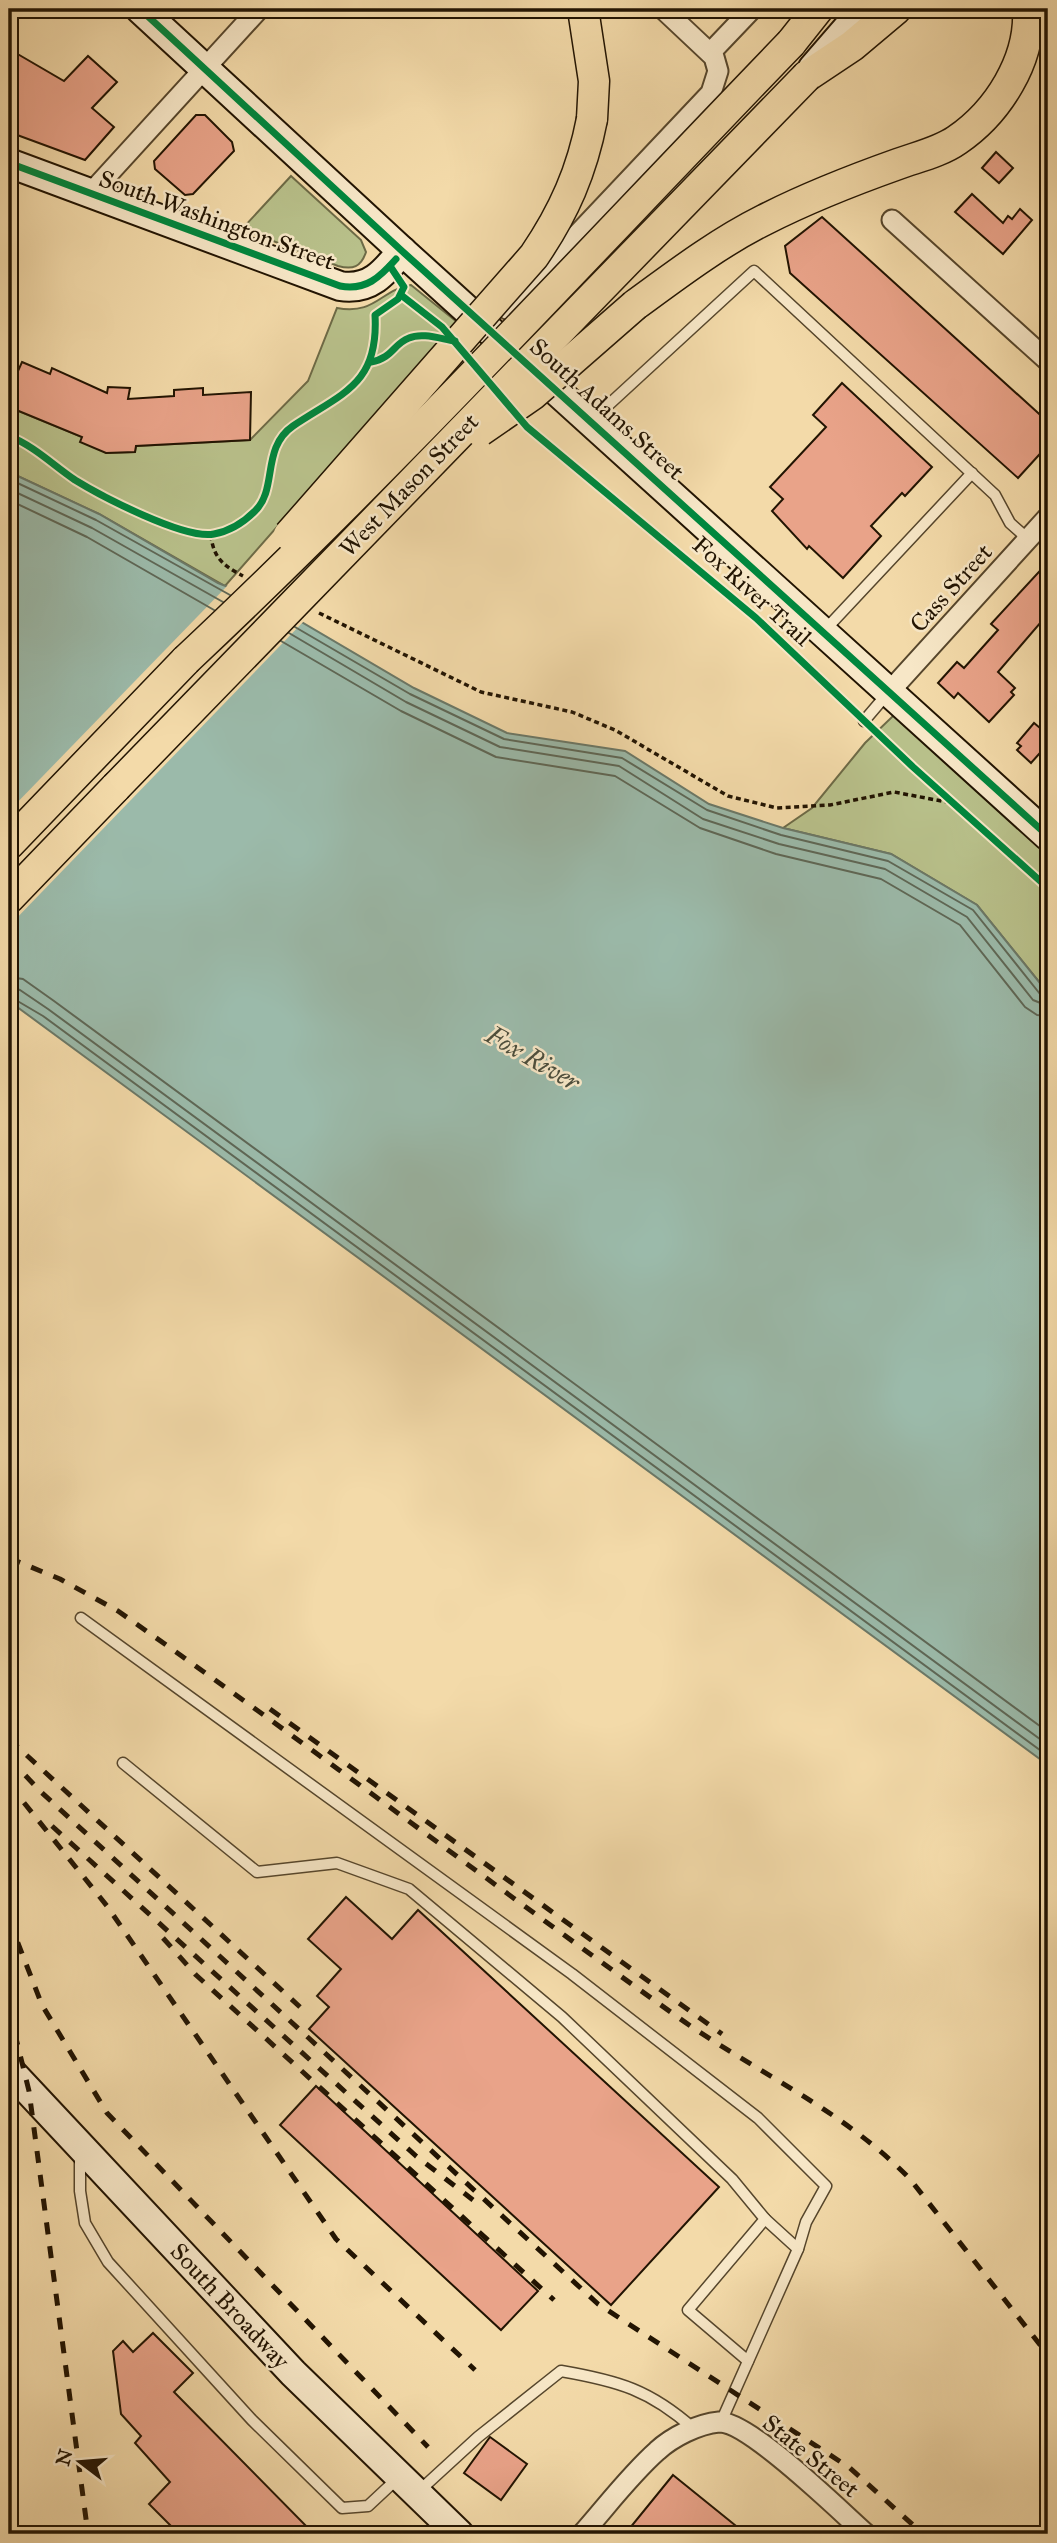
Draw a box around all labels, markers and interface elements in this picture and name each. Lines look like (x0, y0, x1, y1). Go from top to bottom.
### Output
street label: South Washington Street (95, 163, 340, 277)
street label: South Adams Street (523, 332, 691, 487)
street label: West Mason Street (333, 407, 485, 563)
street label: Fox River Trail (686, 530, 818, 653)
street label: Cass Street (903, 537, 999, 638)
water label: Fox River (479, 1018, 587, 1098)
street label: South Broadway (164, 2237, 297, 2376)
street label: State Street (757, 2408, 866, 2504)
north arrow (46, 2428, 116, 2498)
text: N (51, 2447, 77, 2468)

